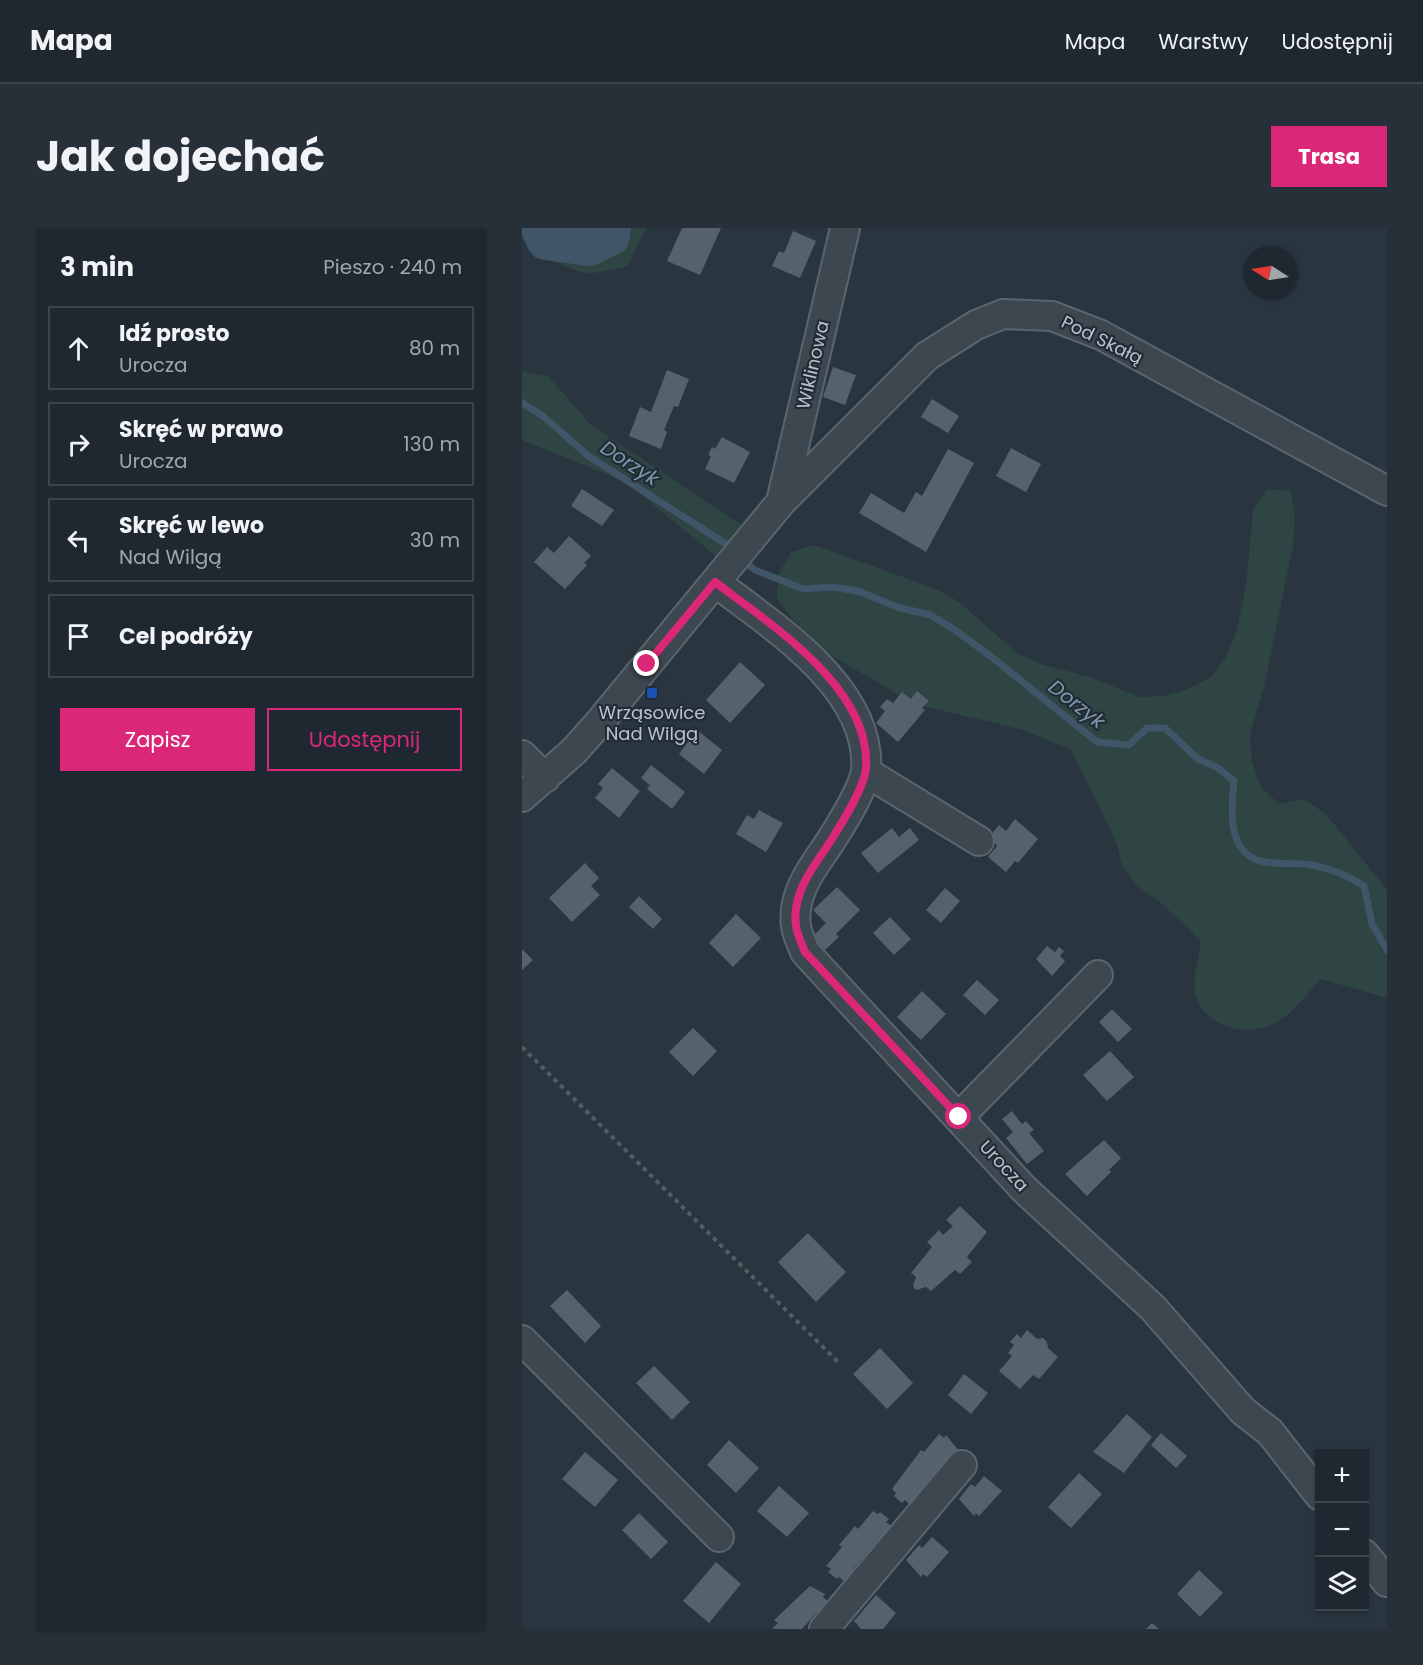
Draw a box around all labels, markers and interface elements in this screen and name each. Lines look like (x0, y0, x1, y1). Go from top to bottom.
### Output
text: Mapa (30, 21, 113, 60)
text: Mapa (1065, 27, 1125, 56)
text: Warstwy (1158, 27, 1249, 56)
text: Udostępnij (1282, 27, 1393, 56)
button: Trasa (1271, 126, 1387, 187)
text: Jak dojechać (36, 127, 325, 186)
north arrow (1243, 246, 1297, 300)
text: 3 min (60, 249, 134, 285)
text: Pieszo · 240 m (323, 253, 462, 281)
street label: Pod Skałą (1057, 309, 1147, 370)
text: Idź prosto (119, 318, 230, 349)
street label: Wiklinowa (790, 318, 835, 412)
icon: ahead (62, 332, 95, 365)
text: 80 m (409, 334, 460, 362)
text: Urocza (119, 351, 188, 379)
text: Skręć w prawo (119, 414, 283, 445)
icon: right (62, 428, 95, 461)
text: 130 m (403, 430, 460, 458)
water label: Dorzyk (595, 434, 666, 493)
text: Urocza (119, 447, 188, 475)
text: Skręć w lewo (119, 510, 264, 541)
icon: left (62, 524, 95, 557)
text: 30 m (410, 526, 460, 554)
text: Nad Wilgą (119, 543, 222, 571)
icon: arrive (62, 620, 95, 653)
text: Cel podróży (119, 621, 253, 652)
route end (633, 650, 659, 676)
water label: Dorzyk (1043, 673, 1113, 736)
marker: Wrząsowice Nad Wilgą (645, 686, 659, 700)
place label: Wrząsowice Nad Wilgą (599, 700, 705, 746)
button: Zapisz (60, 708, 255, 771)
button: Udostępnij (267, 708, 462, 771)
route start (945, 1103, 971, 1129)
street label: Urocza (974, 1135, 1035, 1197)
map controls (1315, 1449, 1369, 1611)
button: + (1315, 1449, 1369, 1503)
button: − (1315, 1503, 1369, 1557)
button: layers (1315, 1557, 1369, 1611)

